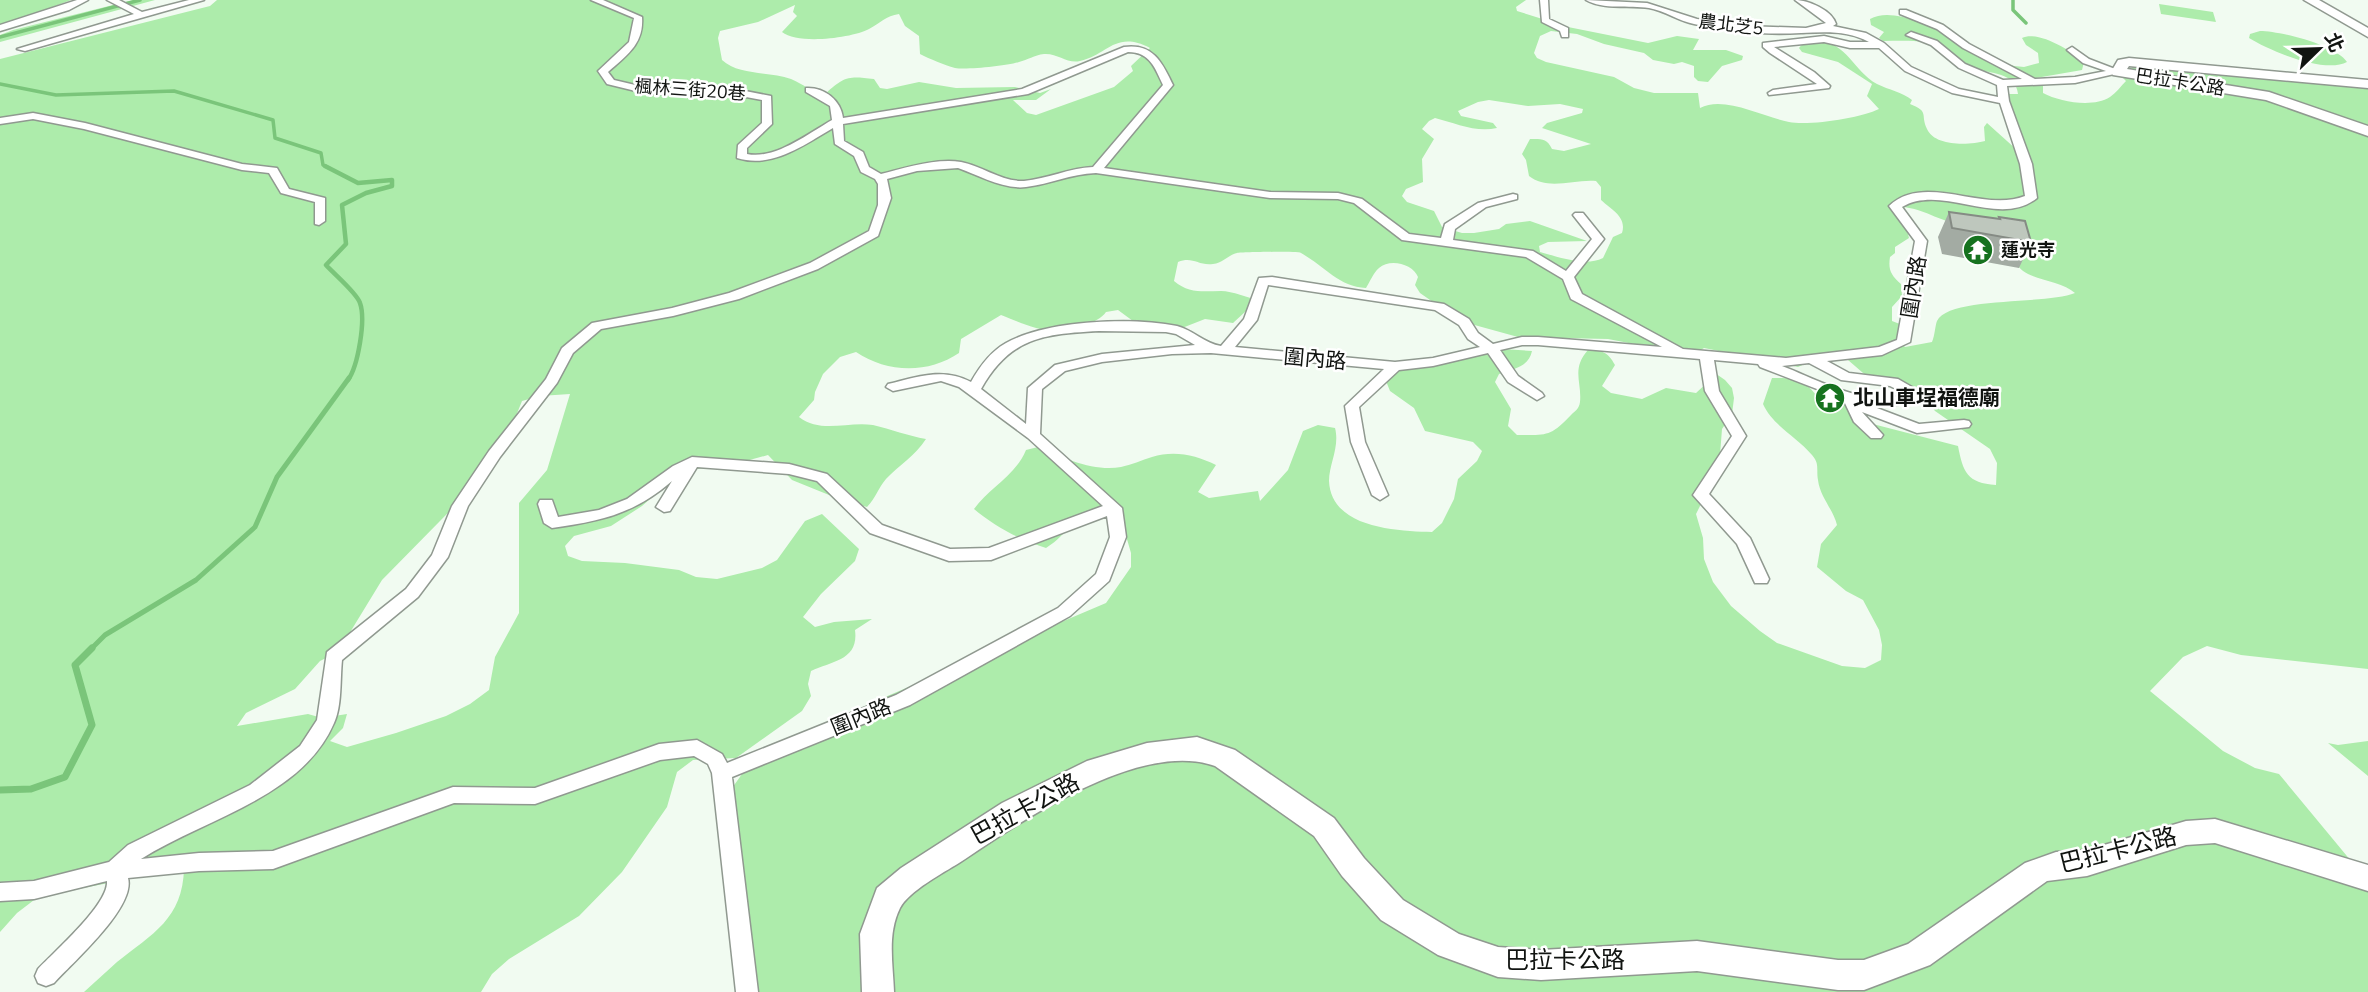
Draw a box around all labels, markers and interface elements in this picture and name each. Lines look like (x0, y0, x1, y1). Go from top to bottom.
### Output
street label: 農北芝5 (1697, 9, 1765, 41)
north arrow (2284, 14, 2354, 84)
text: 北 (2318, 29, 2349, 57)
street label: 巴拉卡公路 (2134, 63, 2226, 101)
street label: 楓林三街20巷 (633, 74, 747, 106)
temple icon: 蓮光寺 (1961, 233, 1995, 267)
place label: 蓮光寺 (2001, 238, 2055, 262)
street label: 圍內路 (1895, 254, 1933, 320)
street label: 圍內路 (1282, 342, 1348, 376)
temple icon: 北山車埕福德廟 (1813, 381, 1847, 415)
place label: 北山車埕福德廟 (1853, 384, 2000, 412)
street label: 圍內路 (827, 692, 895, 742)
street label: 巴拉卡公路 (965, 766, 1085, 852)
street label: 巴拉卡公路 (2056, 820, 2180, 880)
street label: 巴拉卡公路 (1505, 944, 1625, 976)

